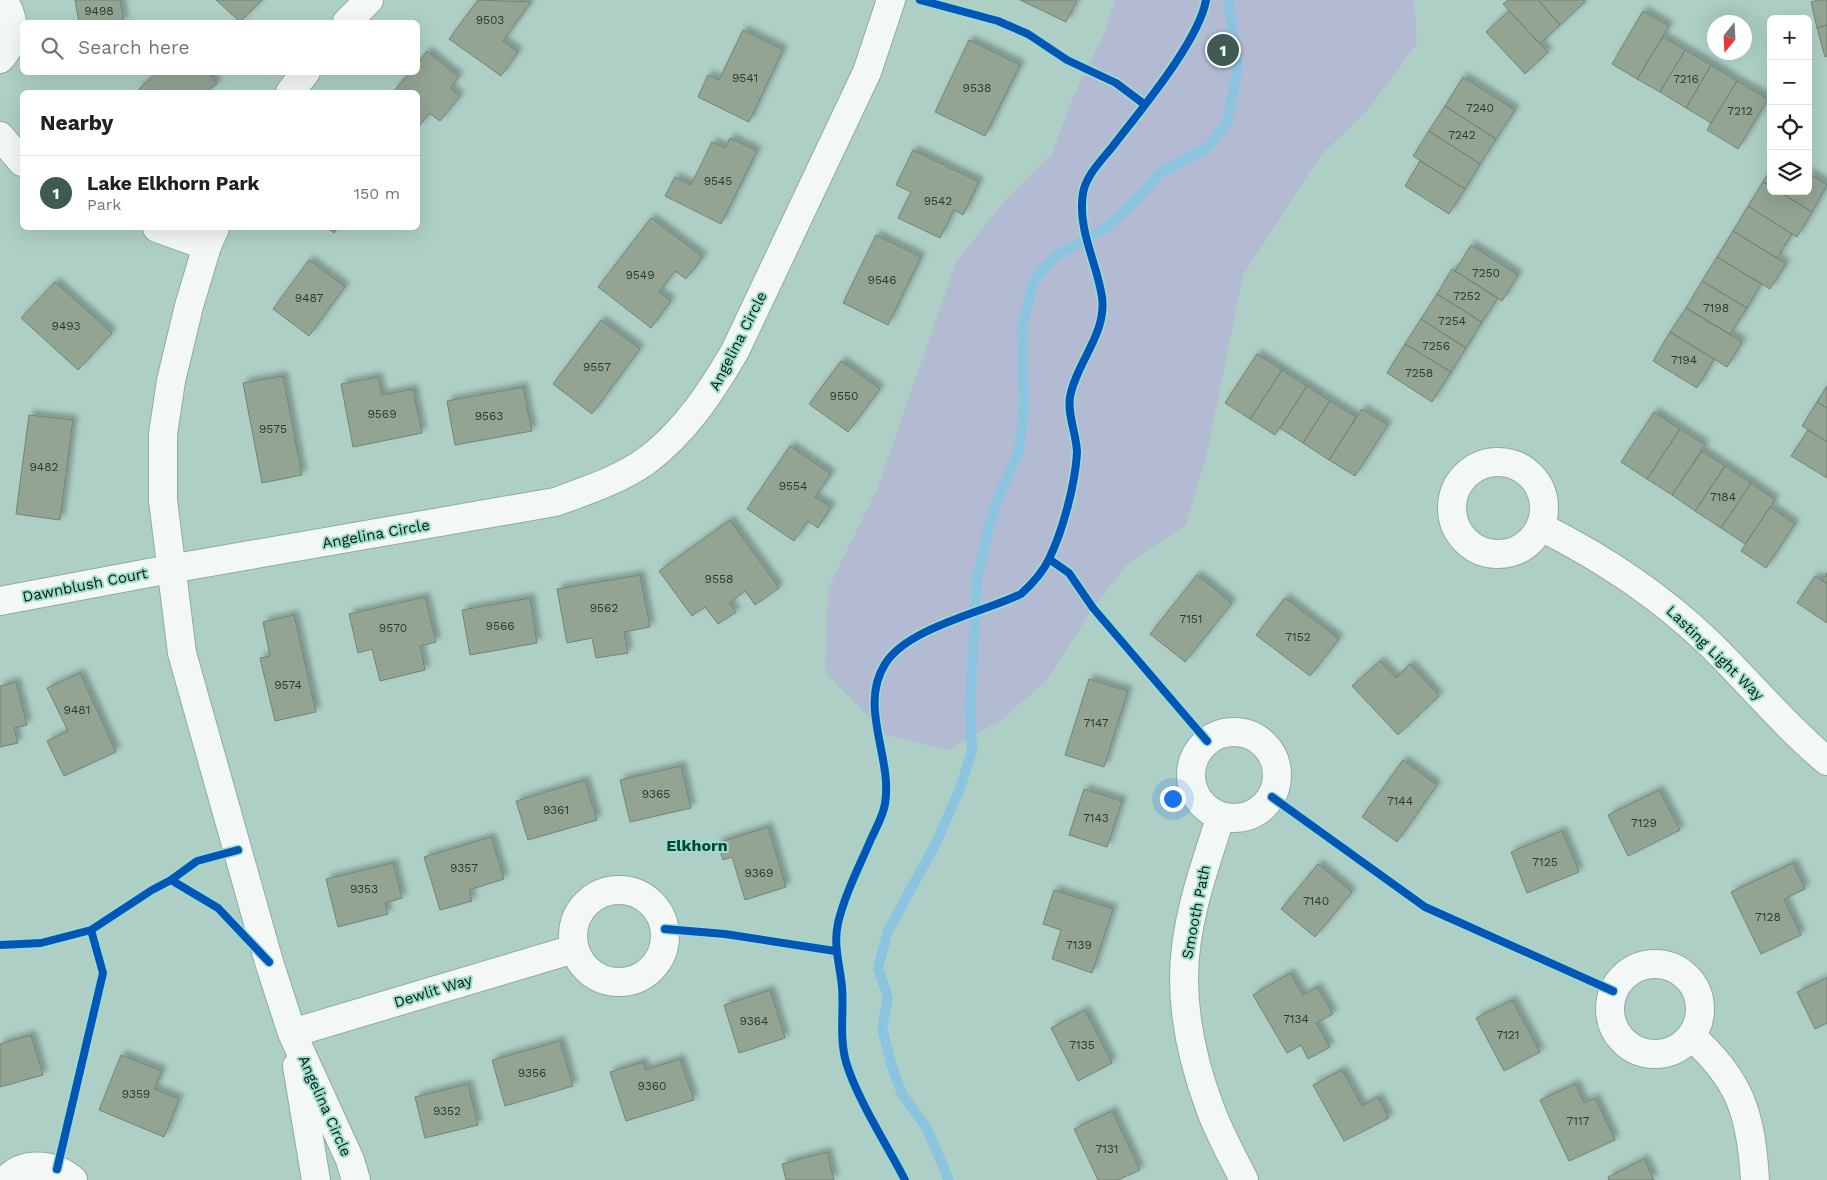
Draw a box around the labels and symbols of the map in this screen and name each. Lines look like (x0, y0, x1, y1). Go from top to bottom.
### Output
house number: 9498 (84, 4, 114, 18)
house number: 9503 (476, 13, 504, 27)
north arrow (1707, 15, 1752, 60)
pin: 1 (1207, 31, 1239, 69)
house number: 9541 (732, 71, 758, 85)
house number: 7216 (1673, 72, 1699, 86)
house number: 9538 (963, 81, 991, 95)
house number: 7240 (1466, 101, 1494, 115)
house number: 7212 (1727, 104, 1753, 118)
house number: 7242 (1448, 128, 1476, 142)
house number: 9545 (704, 174, 732, 188)
house number: 9542 (924, 194, 952, 208)
house number: 7250 (1472, 266, 1500, 280)
house number: 9549 (625, 268, 655, 282)
house number: 9546 (867, 273, 897, 287)
street label: Angelina Circle (705, 288, 771, 394)
house number: 7252 (1453, 289, 1481, 303)
house number: 9487 (295, 291, 323, 305)
house number: 7198 (1703, 301, 1729, 315)
house number: 7254 (1438, 314, 1466, 328)
house number: 9493 (52, 319, 80, 333)
house number: 7256 (1422, 339, 1450, 353)
house number: 7194 (1671, 353, 1697, 367)
house number: 9557 (583, 360, 611, 374)
house number: 7258 (1405, 366, 1433, 380)
house number: 9550 (830, 389, 858, 403)
house number: 9569 (367, 407, 397, 421)
house number: 9563 (475, 409, 503, 423)
house number: 9575 (259, 422, 287, 436)
house number: 9482 (29, 460, 59, 474)
house number: 9554 (779, 479, 807, 493)
house number: 7184 (1710, 490, 1736, 504)
street label: Angelina Circle (321, 516, 431, 552)
street label: Dawnblush Court (21, 564, 150, 606)
house number: 9558 (705, 572, 733, 586)
house number: 9562 (590, 601, 618, 615)
street label: Lasting Light Way (1662, 602, 1768, 704)
house number: 7151 (1179, 612, 1203, 626)
house number: 9566 (486, 619, 514, 633)
house number: 9570 (379, 621, 407, 635)
house number: 7152 (1285, 630, 1311, 644)
house number: 9574 (274, 678, 302, 692)
house number: 9481 (64, 703, 90, 717)
house number: 7147 (1084, 716, 1109, 730)
your location (1160, 786, 1186, 812)
house number: 9365 (642, 787, 670, 801)
house number: 7144 (1387, 794, 1413, 808)
house number: 9361 (543, 803, 569, 817)
house number: 7143 (1083, 811, 1109, 825)
house number: 7129 (1631, 816, 1657, 830)
district label: Elkhorn (666, 836, 728, 855)
house number: 7125 (1532, 855, 1558, 869)
house number: 9357 (450, 861, 478, 875)
street label: Smooth Path (1178, 864, 1214, 960)
house number: 9369 (745, 866, 773, 880)
house number: 9353 (350, 882, 378, 896)
house number: 7140 (1303, 894, 1329, 908)
house number: 7128 (1755, 910, 1781, 924)
house number: 7139 (1066, 938, 1092, 952)
street label: Dewlit Way (392, 970, 475, 1011)
house number: 7134 (1283, 1012, 1309, 1026)
house number: 9364 (740, 1014, 768, 1028)
house number: 7121 (1496, 1028, 1520, 1042)
house number: 7135 (1069, 1038, 1095, 1052)
street label: Angelina Circle (295, 1053, 355, 1159)
house number: 9356 (518, 1066, 546, 1080)
house number: 9360 (638, 1079, 666, 1093)
house number: 9359 (122, 1087, 150, 1101)
house number: 9352 (433, 1104, 461, 1118)
house number: 7117 (1567, 1114, 1590, 1128)
house number: 7131 (1095, 1142, 1119, 1156)

